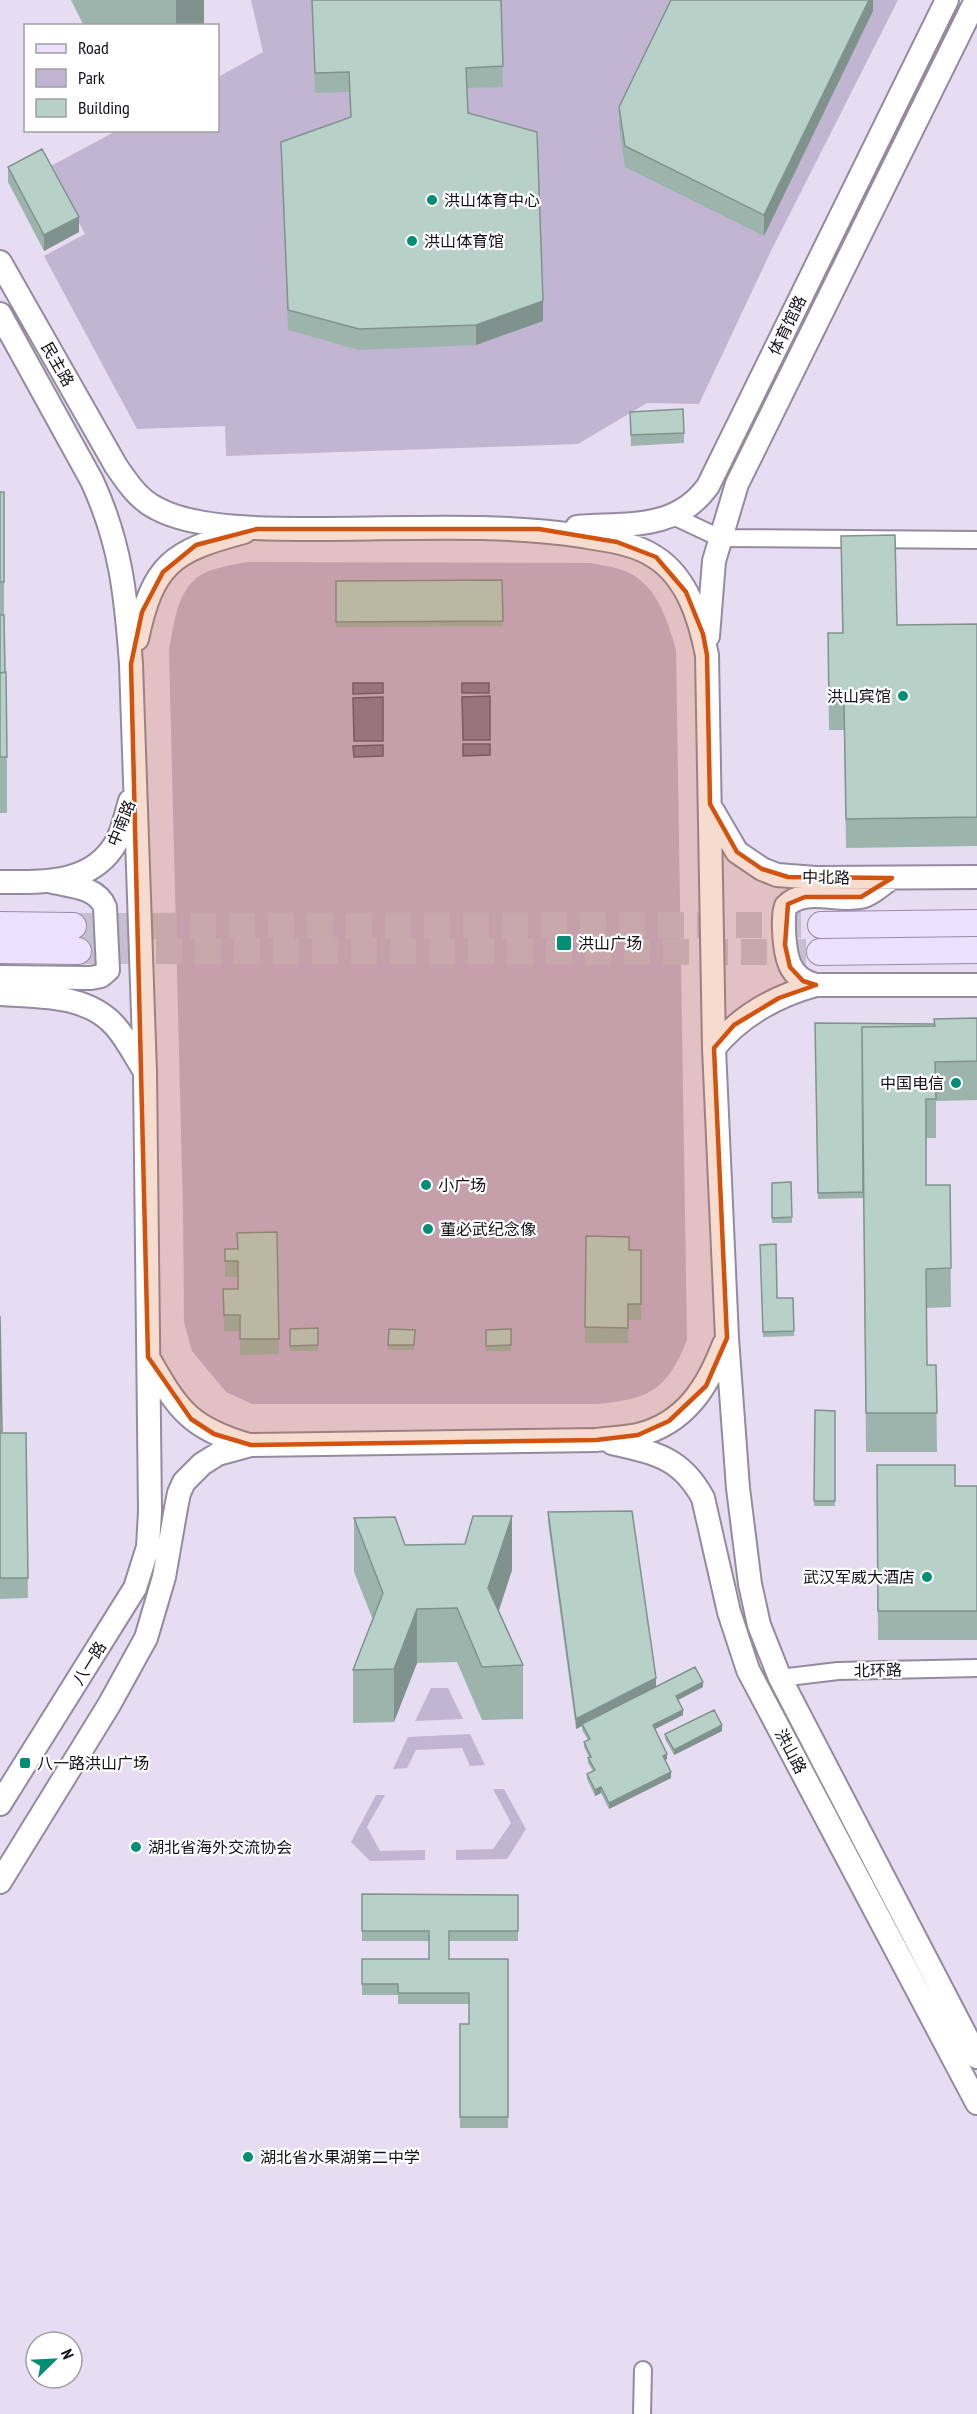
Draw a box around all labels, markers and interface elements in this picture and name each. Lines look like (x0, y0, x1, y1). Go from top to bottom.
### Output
legend (24, 24, 219, 132)
text: Road (78, 36, 109, 59)
text: Park (78, 66, 105, 89)
text: Building (78, 96, 130, 119)
place label: 洪山体育中心 (444, 190, 540, 210)
marker: 洪山体育中心 (425, 193, 439, 207)
place label: 洪山体育馆 (424, 231, 504, 251)
marker: 洪山体育馆 (405, 234, 419, 248)
street label: 体育馆路 (764, 292, 810, 358)
street label: 民主路 (37, 338, 79, 390)
place label: 洪山宾馆 (827, 686, 891, 706)
marker: 洪山宾馆 (896, 689, 910, 703)
street label: 中南路 (103, 797, 139, 849)
street label: 中北路 (802, 867, 850, 887)
place label: 洪山广场 (578, 933, 642, 953)
marker: 洪山广场 (555, 934, 573, 952)
place label: 中国电信 (880, 1073, 944, 1093)
marker: 中国电信 (949, 1076, 963, 1090)
place label: 小广场 (438, 1175, 486, 1195)
marker: 小广场 (419, 1178, 433, 1192)
place label: 董必武纪念像 (440, 1219, 536, 1239)
marker: 董必武纪念像 (421, 1222, 435, 1236)
place label: 武汉军威大酒店 (803, 1567, 915, 1587)
marker: 武汉军威大酒店 (920, 1570, 934, 1584)
street label: 八一路 (68, 1637, 110, 1689)
street label: 北环路 (854, 1660, 902, 1680)
street label: 洪山路 (771, 1725, 811, 1777)
place label: 八一路洪山广场 (37, 1753, 149, 1773)
marker: 八一路洪山广场 (18, 1756, 32, 1770)
place label: 湖北省海外交流协会 (148, 1837, 292, 1857)
marker: 湖北省海外交流协会 (129, 1840, 143, 1854)
place label: 湖北省水果湖第二中学 (260, 2147, 420, 2167)
marker: 湖北省水果湖第二中学 (241, 2150, 255, 2164)
north arrow (24, 2330, 84, 2390)
text: N (57, 2346, 79, 2362)

